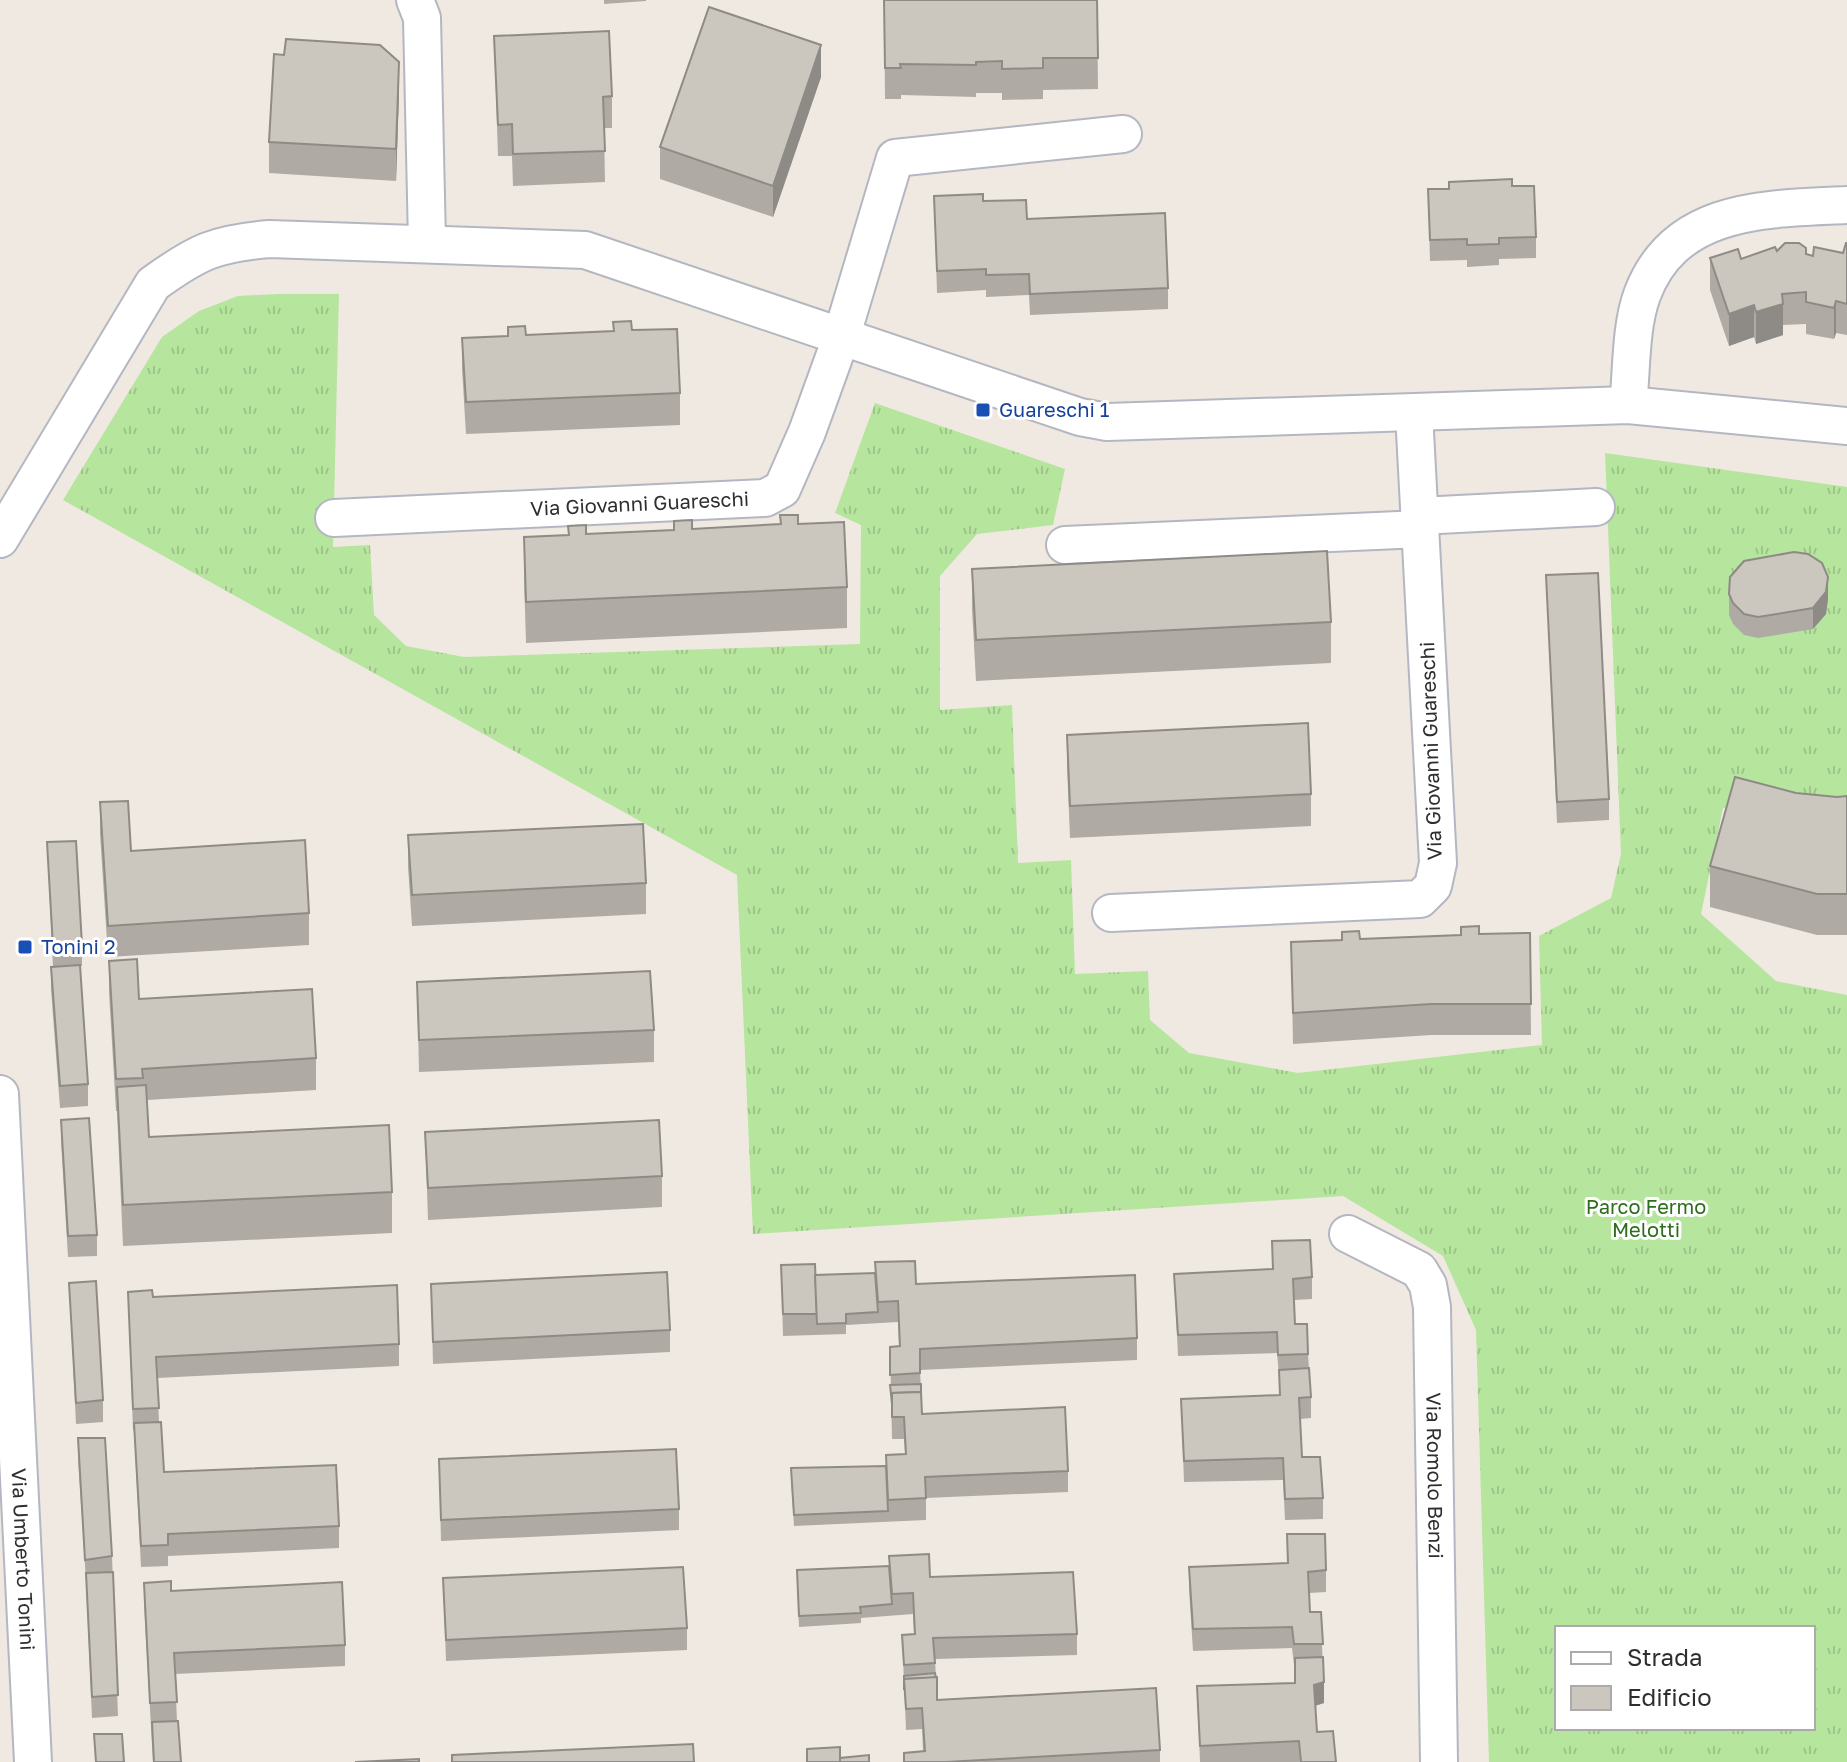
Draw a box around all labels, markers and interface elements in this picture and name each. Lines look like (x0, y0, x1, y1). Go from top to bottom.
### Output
place label: Guareschi 1 (999, 397, 1110, 421)
marker: Guareschi 1 (974, 401, 992, 419)
street label: Via Giovanni Guareschi (530, 486, 750, 520)
street label: Via Giovanni Guareschi (1414, 641, 1446, 861)
place label: Tonini 2 (41, 934, 116, 958)
marker: Tonini 2 (16, 938, 34, 956)
park label: Parco Fermo Melotti (1586, 1194, 1706, 1241)
street label: Via Romolo Benzi (1422, 1392, 1449, 1559)
street label: Via Umberto Tonini (8, 1468, 40, 1651)
legend (1555, 1626, 1815, 1730)
text: Strada (1627, 1642, 1702, 1671)
text: Edificio (1627, 1682, 1712, 1711)

